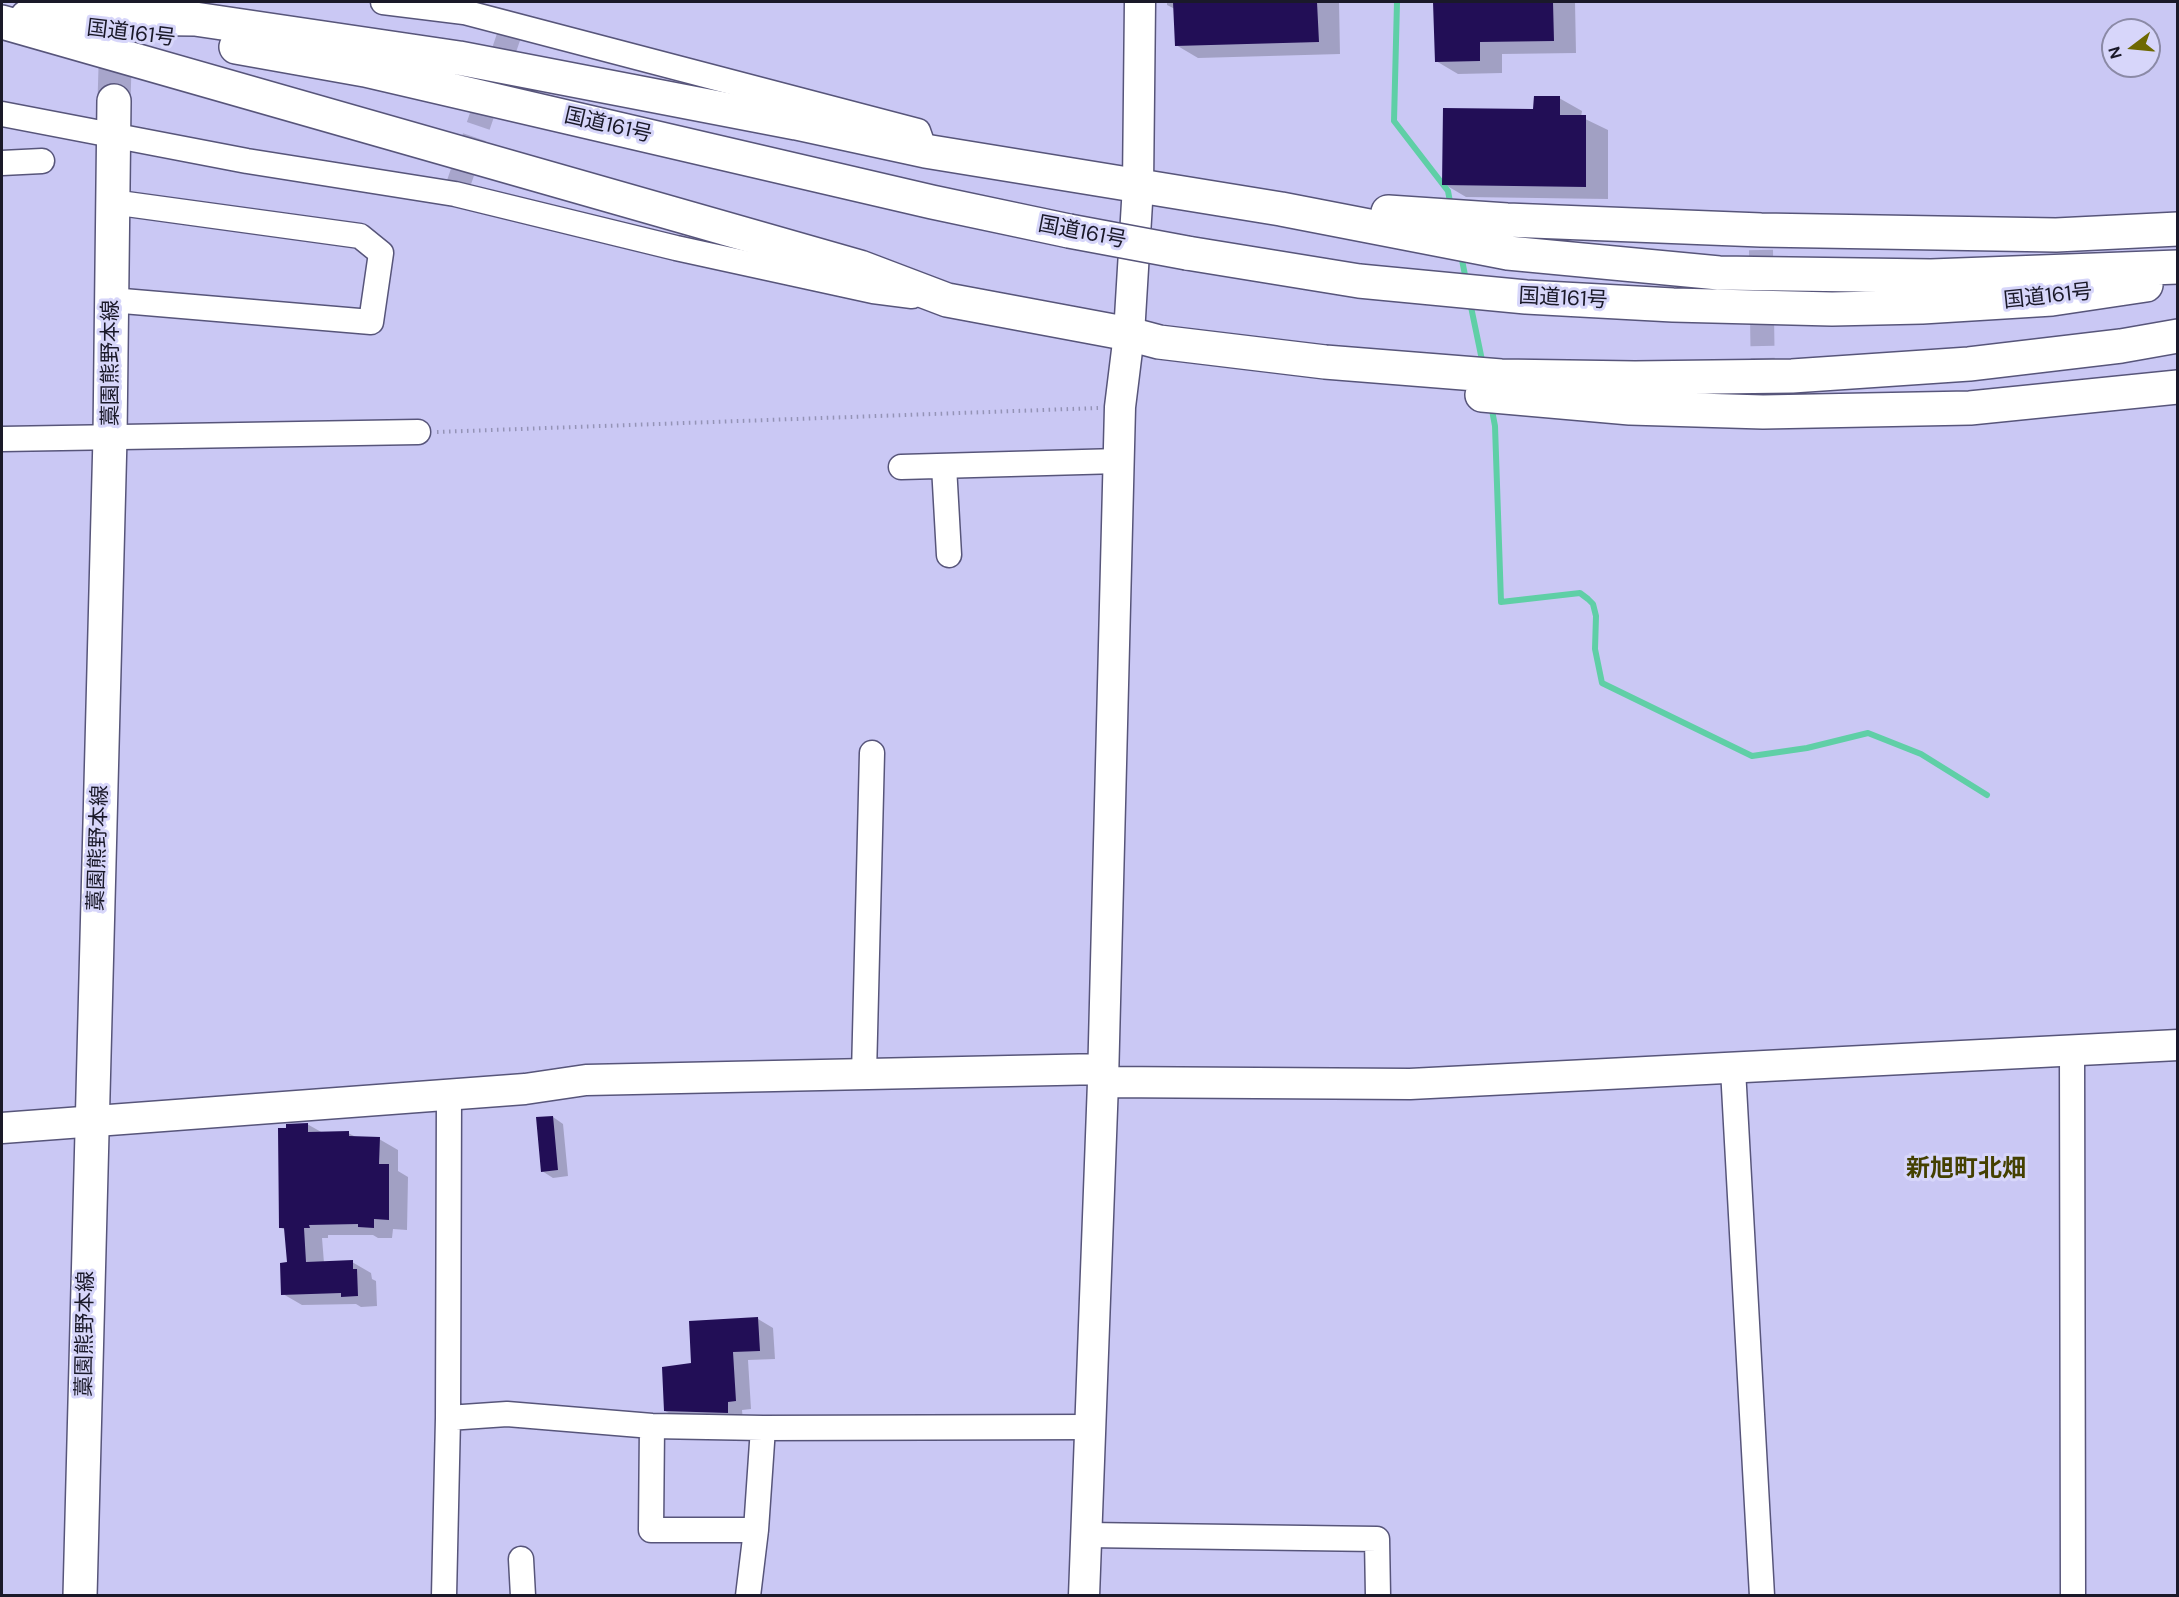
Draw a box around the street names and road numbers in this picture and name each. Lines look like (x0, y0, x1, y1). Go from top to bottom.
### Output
street label: 国道161号 (85, 16, 177, 52)
street label: 国道161号 (562, 104, 654, 148)
street label: 国道161号 (1036, 212, 1128, 254)
street label: 国道161号 (2002, 280, 2094, 314)
street label: 国道161号 (1518, 284, 1608, 314)
street label: 藁園熊野本線 (98, 300, 124, 426)
street label: 藁園熊野本線 (84, 785, 114, 911)
street label: 藁園熊野本線 (72, 1271, 100, 1397)

